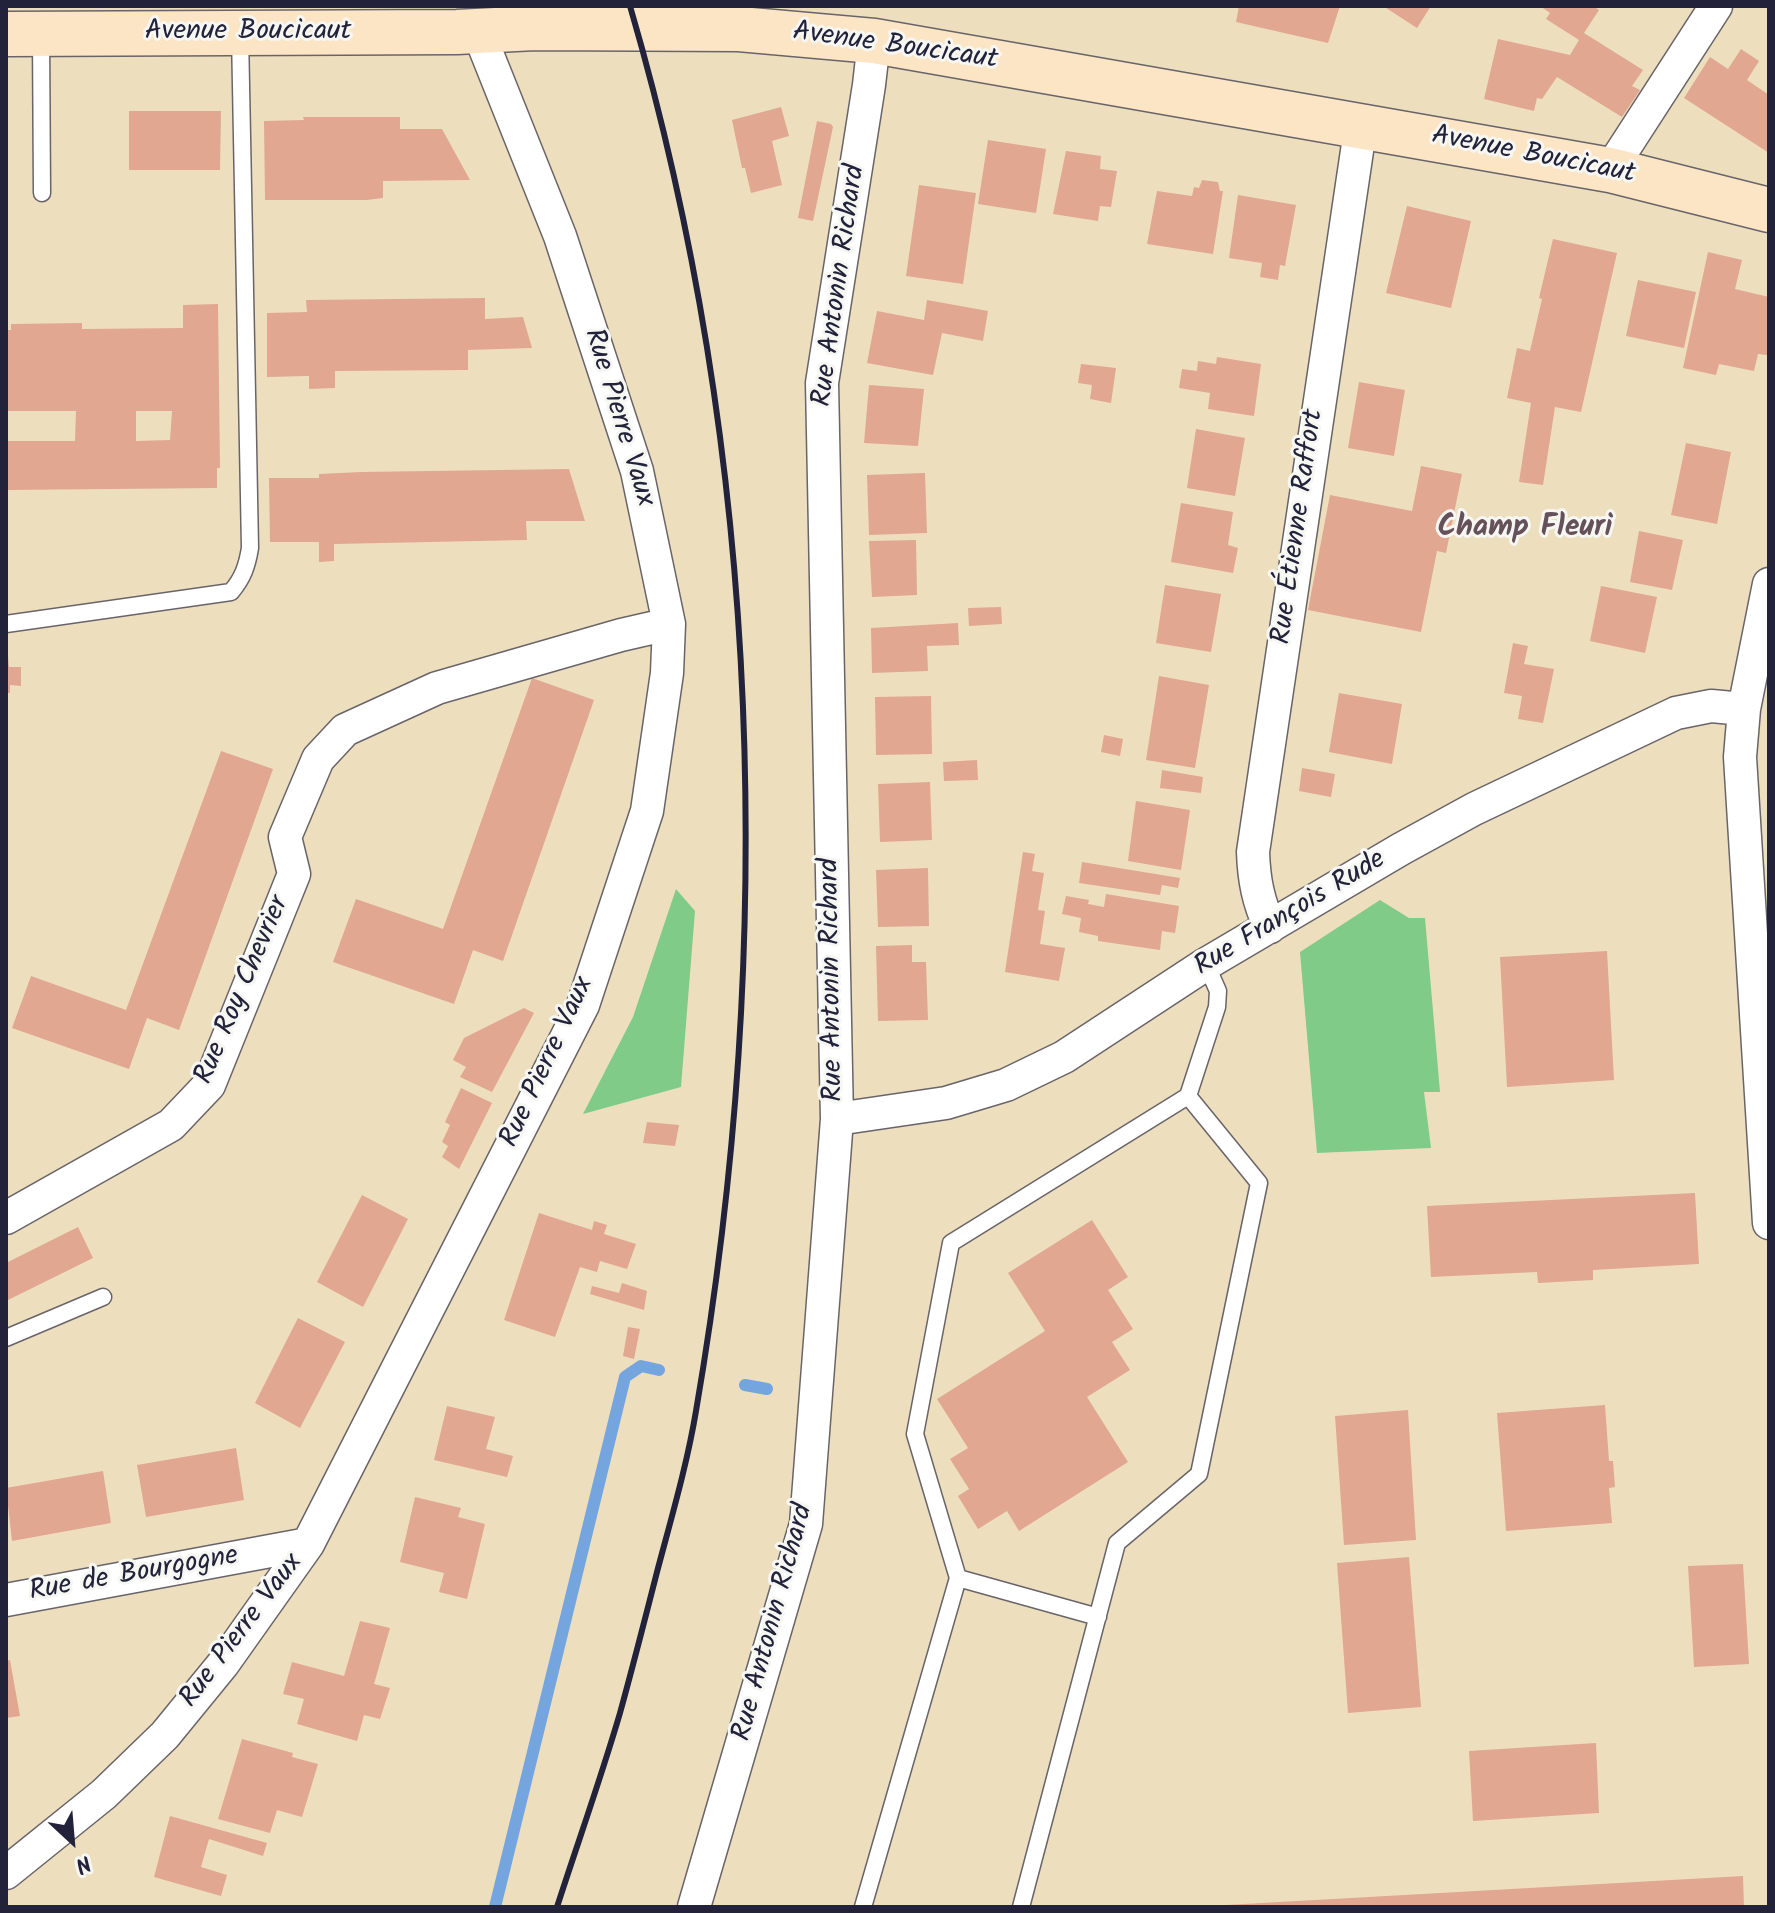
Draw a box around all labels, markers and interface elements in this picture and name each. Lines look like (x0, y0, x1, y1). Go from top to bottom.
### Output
street label: Avenue Boucicaut (145, 16, 351, 50)
street label: Avenue Boucicaut (790, 17, 1000, 79)
street label: Avenue Boucicaut (1428, 121, 1638, 193)
street label: Rue Antonin Richard (807, 163, 875, 409)
street label: Rue Pierre Vaux (574, 325, 660, 511)
street label: Rue Étienne Raffort (1267, 407, 1333, 647)
district label: Champ Fleuri (1437, 512, 1613, 548)
street label: Rue François Rude (1189, 845, 1393, 985)
street label: Rue Antonin Richard (815, 858, 853, 1102)
street label: Rue Roy Chevrier (189, 892, 299, 1090)
street label: Rue Pierre Vaux (495, 973, 603, 1153)
street label: Rue Antonin Richard (727, 1501, 823, 1745)
street label: Rue de Bourgogne (27, 1541, 241, 1611)
street label: Rue Pierre Vaux (174, 1548, 312, 1716)
north arrow (32, 1801, 112, 1881)
text: N (69, 1844, 97, 1882)

